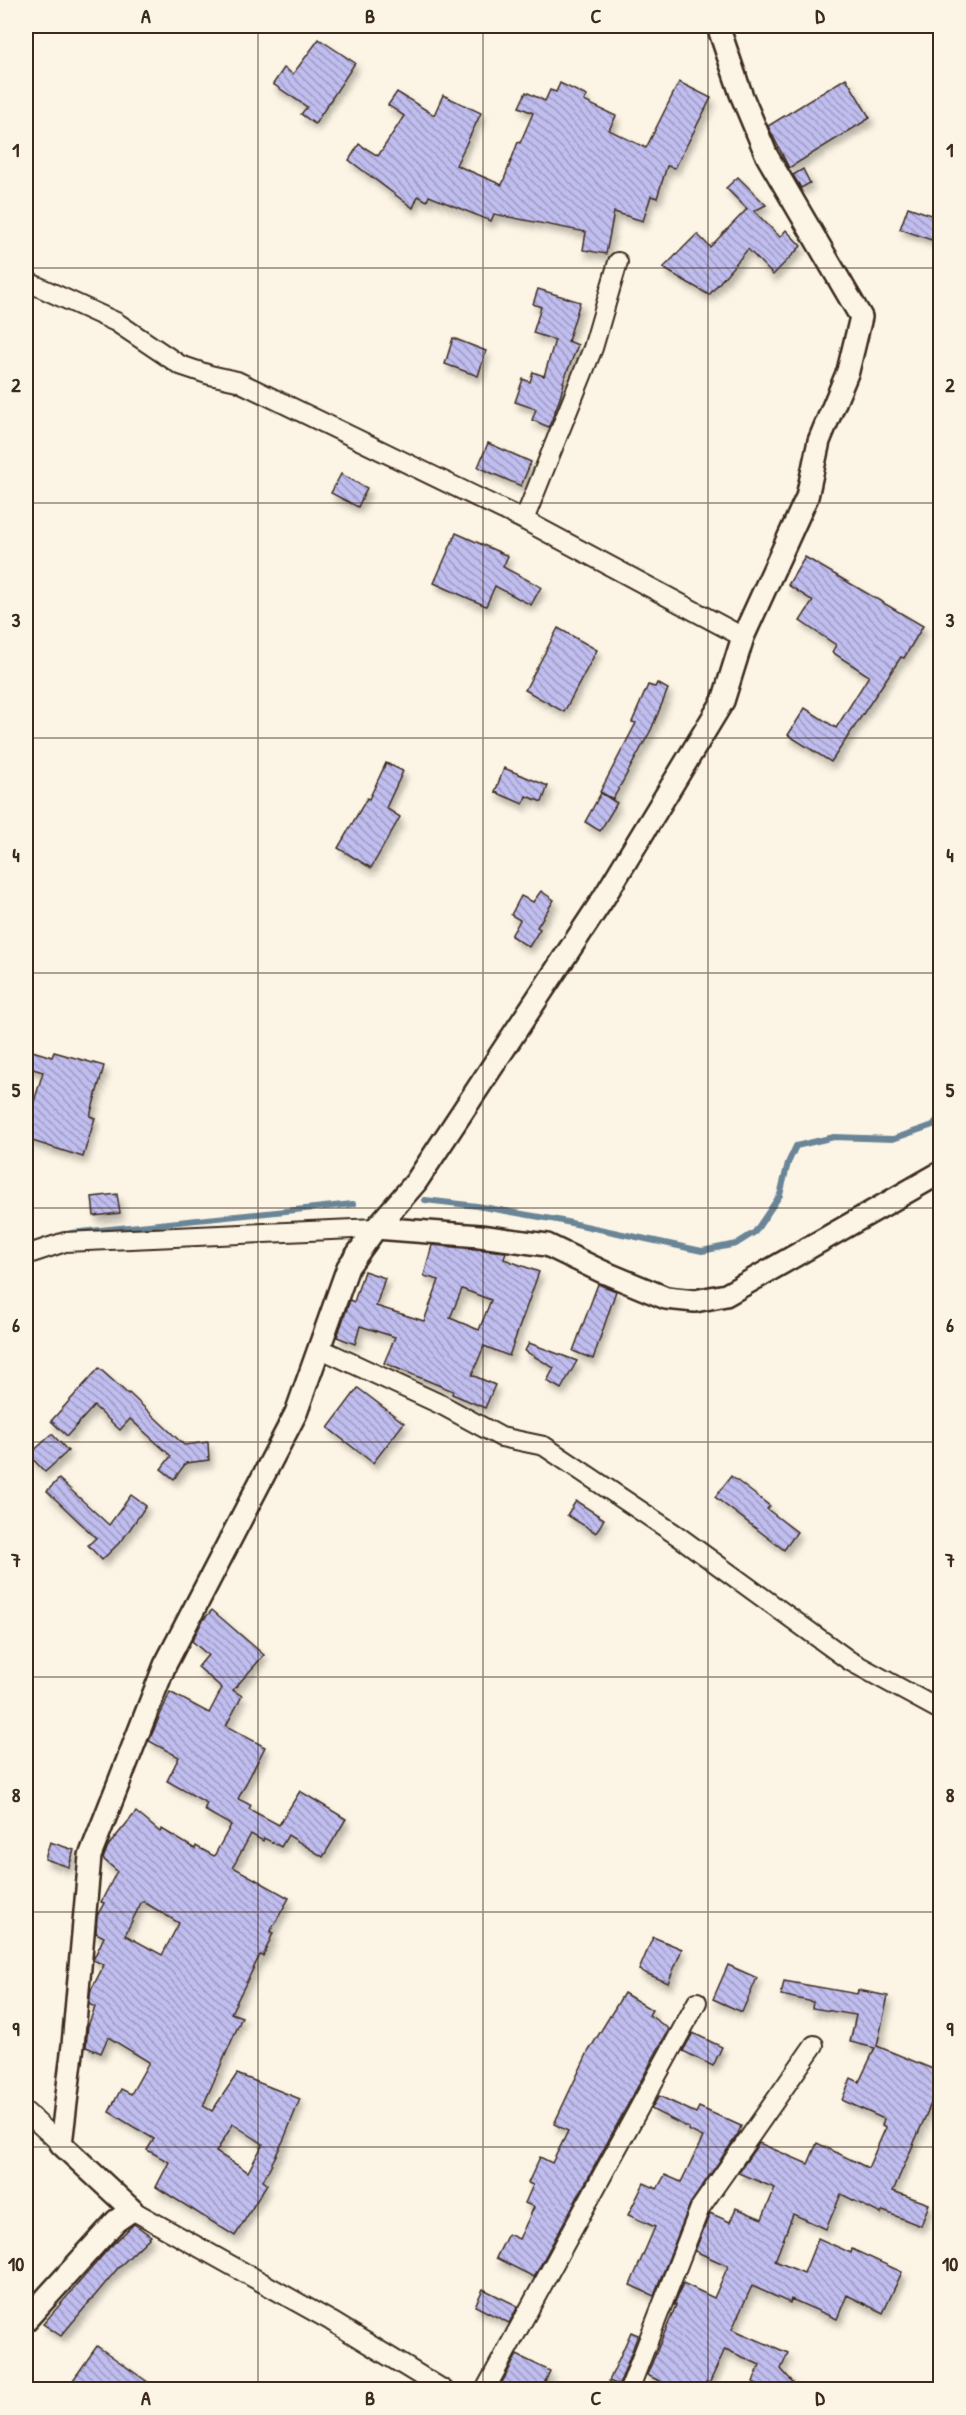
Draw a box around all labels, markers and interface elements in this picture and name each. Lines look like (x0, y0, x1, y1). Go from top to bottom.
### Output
text: A (141, 2, 151, 29)
text: B (365, 2, 375, 29)
text: C (591, 2, 602, 29)
text: D (815, 2, 825, 29)
text: 1 (12, 136, 20, 163)
text: 1 (946, 136, 954, 163)
text: 2 (11, 371, 21, 398)
text: 2 (945, 371, 955, 398)
text: 3 (12, 606, 21, 633)
text: 3 (946, 606, 955, 633)
text: 4 (12, 841, 20, 868)
text: 4 (946, 841, 954, 868)
text: 5 (12, 1076, 21, 1103)
text: 5 (946, 1076, 955, 1103)
text: 6 (12, 1311, 20, 1338)
text: 6 (946, 1311, 954, 1338)
text: 7 (10, 1546, 21, 1573)
text: 7 (944, 1546, 955, 1573)
text: 8 (12, 1781, 21, 1808)
text: 8 (946, 1781, 955, 1808)
text: 9 (12, 2015, 20, 2042)
text: 9 (946, 2015, 954, 2042)
text: 10 (8, 2250, 24, 2277)
text: 10 (942, 2250, 958, 2277)
text: A (141, 2384, 151, 2411)
text: B (365, 2384, 375, 2411)
text: C (591, 2384, 602, 2411)
text: D (815, 2384, 825, 2411)

